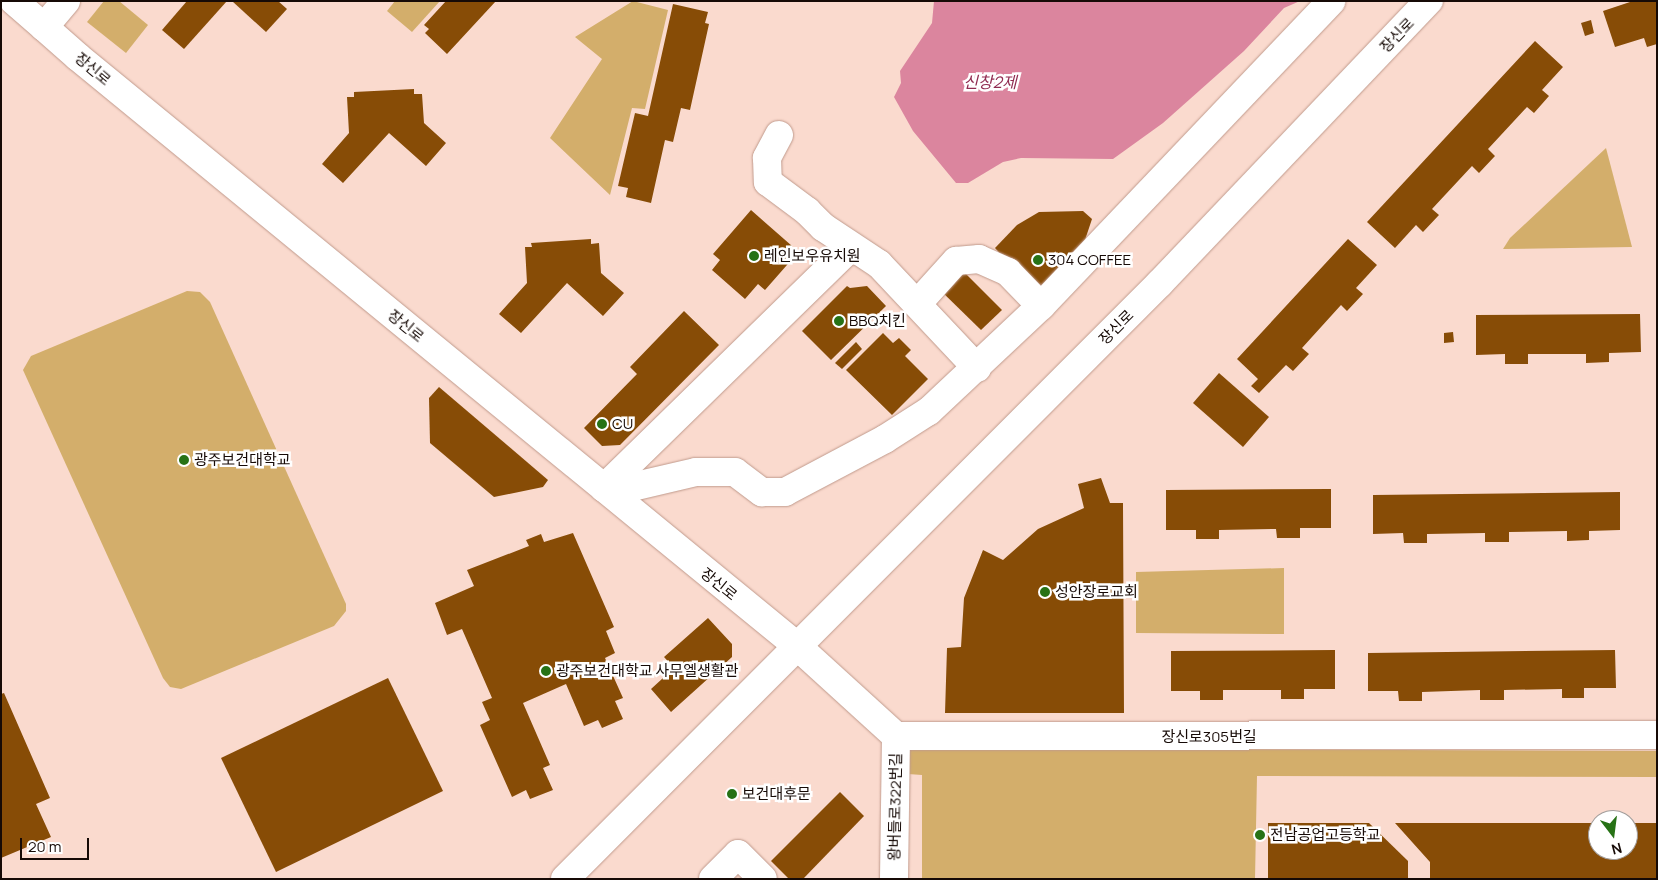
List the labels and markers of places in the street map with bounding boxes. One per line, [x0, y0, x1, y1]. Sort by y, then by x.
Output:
place label: 레인보우유치원 [764, 247, 861, 265]
marker: 레인보우유치원 [748, 250, 760, 262]
place label: 304 COFFEE [1048, 251, 1131, 269]
marker: 304 COFFEE [1032, 254, 1044, 266]
place label: BBQ치킨 [849, 312, 906, 330]
marker: BBQ치킨 [833, 315, 845, 327]
place label: CU [612, 415, 633, 433]
marker: CU [596, 418, 608, 430]
place label: 광주보건대학교 [194, 451, 291, 469]
marker: 광주보건대학교 [178, 454, 190, 466]
place label: 성안장로교회 [1055, 583, 1138, 601]
marker: 성안장로교회 [1039, 586, 1051, 598]
place label: 광주보건대학교 사무엘생활관 [556, 662, 738, 680]
marker: 광주보건대학교 사무엘생활관 [540, 665, 552, 677]
place label: 보건대후문 [742, 785, 811, 803]
marker: 보건대후문 [726, 788, 738, 800]
place label: 전남공업고등학교 [1270, 826, 1380, 844]
marker: 전남공업고등학교 [1254, 829, 1266, 841]

